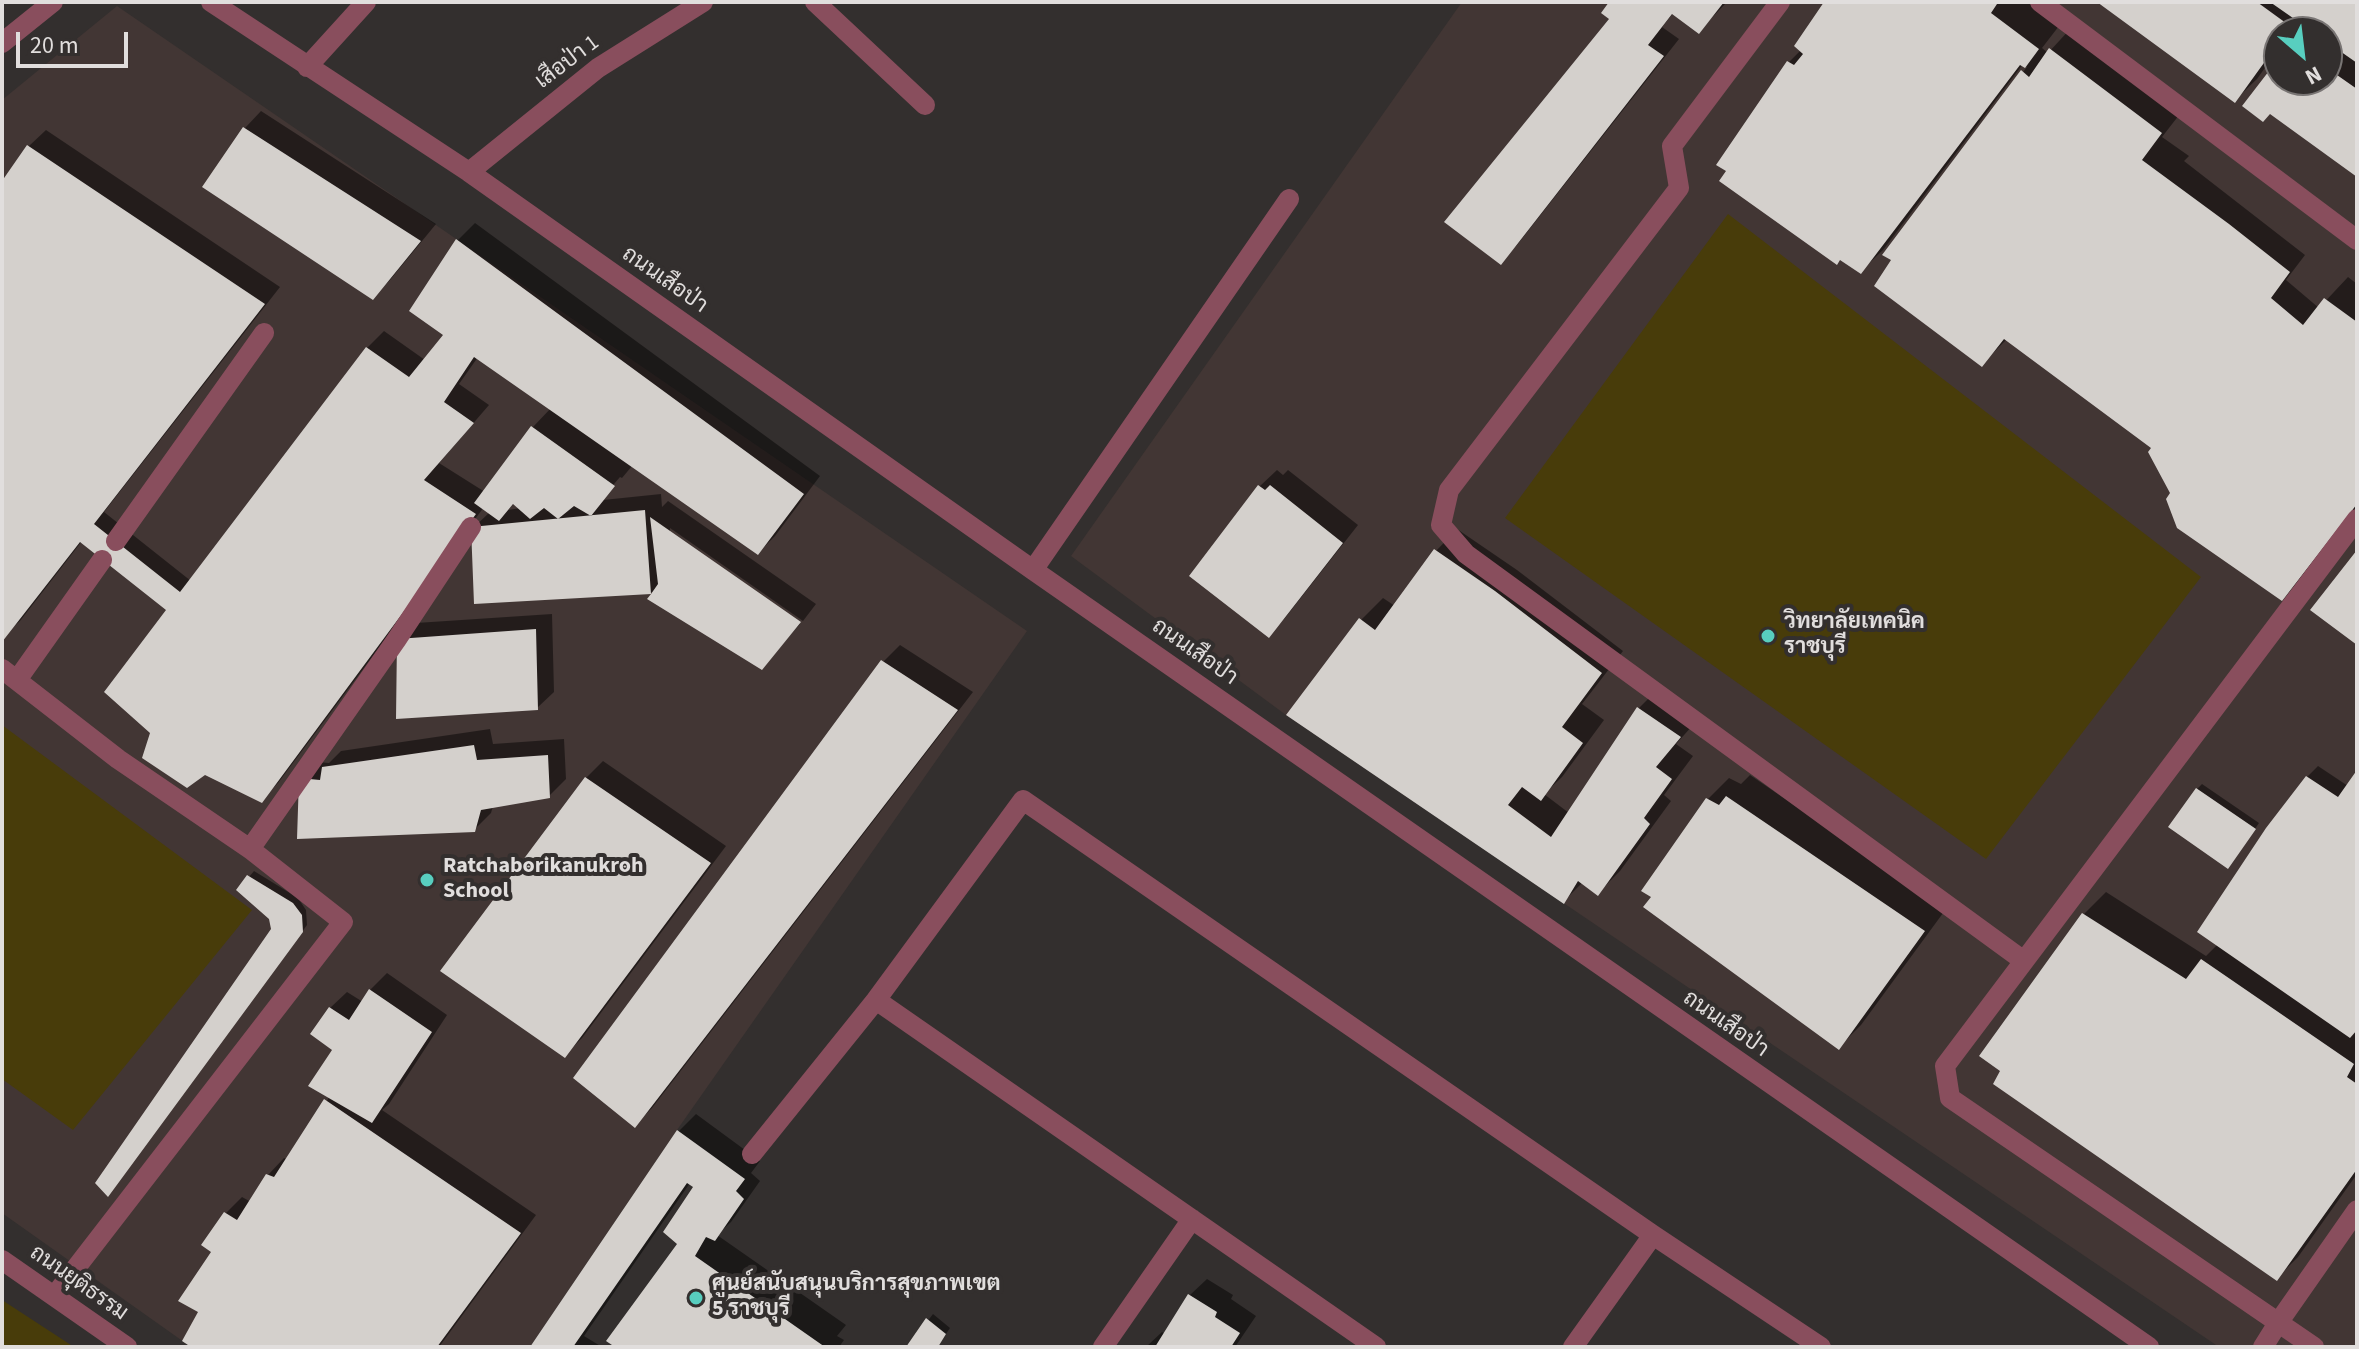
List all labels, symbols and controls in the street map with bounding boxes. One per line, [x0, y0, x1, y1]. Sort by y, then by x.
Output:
scale bar [20, 16, 132, 66]
north arrow [2263, 16, 2343, 96]
text: 20 m [30, 28, 79, 63]
street label: เสือป่า 1 [531, 31, 605, 95]
text: N [2299, 58, 2327, 93]
street label: ถนนเสือป่า [616, 242, 712, 320]
place label: วิทยาลัยเทคนิค ราชบุรี [1784, 610, 1925, 662]
street label: ถนนเสือป่า [1146, 614, 1242, 692]
marker: วิทยาลัยเทคนิค ราชบุรี [1759, 627, 1777, 645]
place label: Ratchaborikanukroh School [443, 854, 643, 906]
marker: Ratchaborikanukroh School [418, 871, 436, 889]
street label: ถนนเสือป่า [1677, 986, 1773, 1064]
street label: ถนนยุติธรรม [24, 1241, 132, 1327]
place label: ศูนย์สนับสนุนบริการสุขภาพเขต 5 ราชบุรี [712, 1272, 1000, 1324]
marker: ศูนย์สนับสนุนบริการสุขภาพเขต 5 ราชบุรี [687, 1289, 705, 1307]

